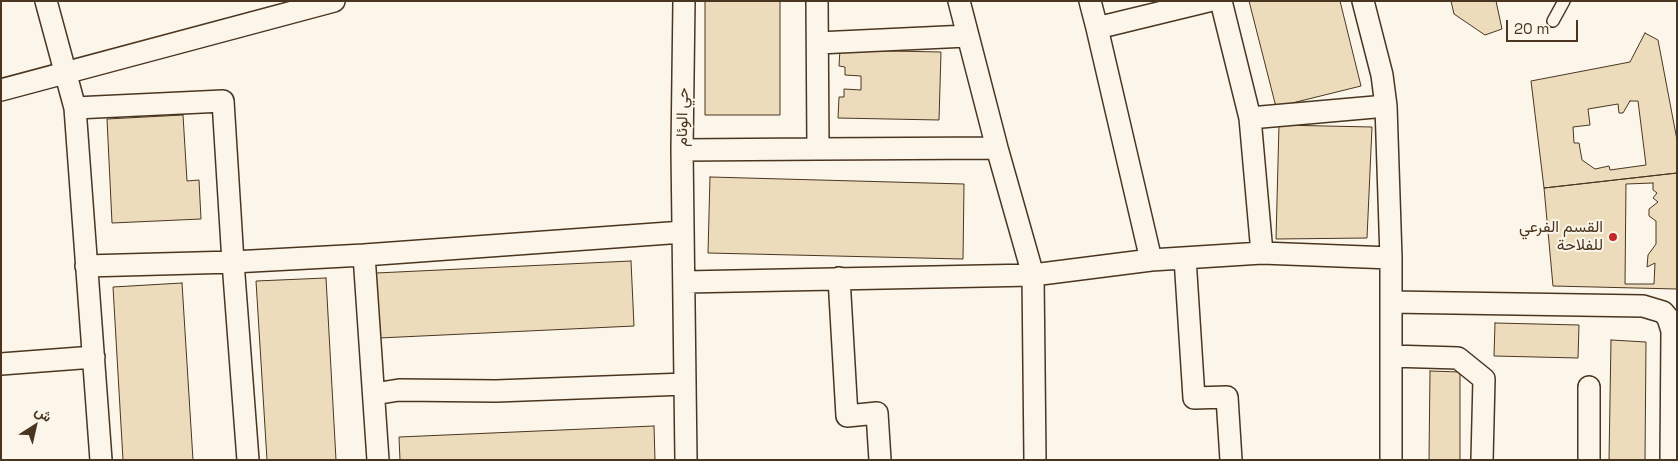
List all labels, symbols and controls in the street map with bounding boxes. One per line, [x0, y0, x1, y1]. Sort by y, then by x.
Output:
scale bar [1508, 10, 1580, 42]
text: 20 m [1514, 19, 1549, 38]
street label: حي الوئام [673, 87, 693, 147]
place label: القسم الفرعي للفلاحة [1519, 218, 1603, 256]
marker: القسم الفرعي للفلاحة [1607, 231, 1619, 243]
north arrow [10, 401, 60, 451]
text: ش [32, 402, 56, 426]

